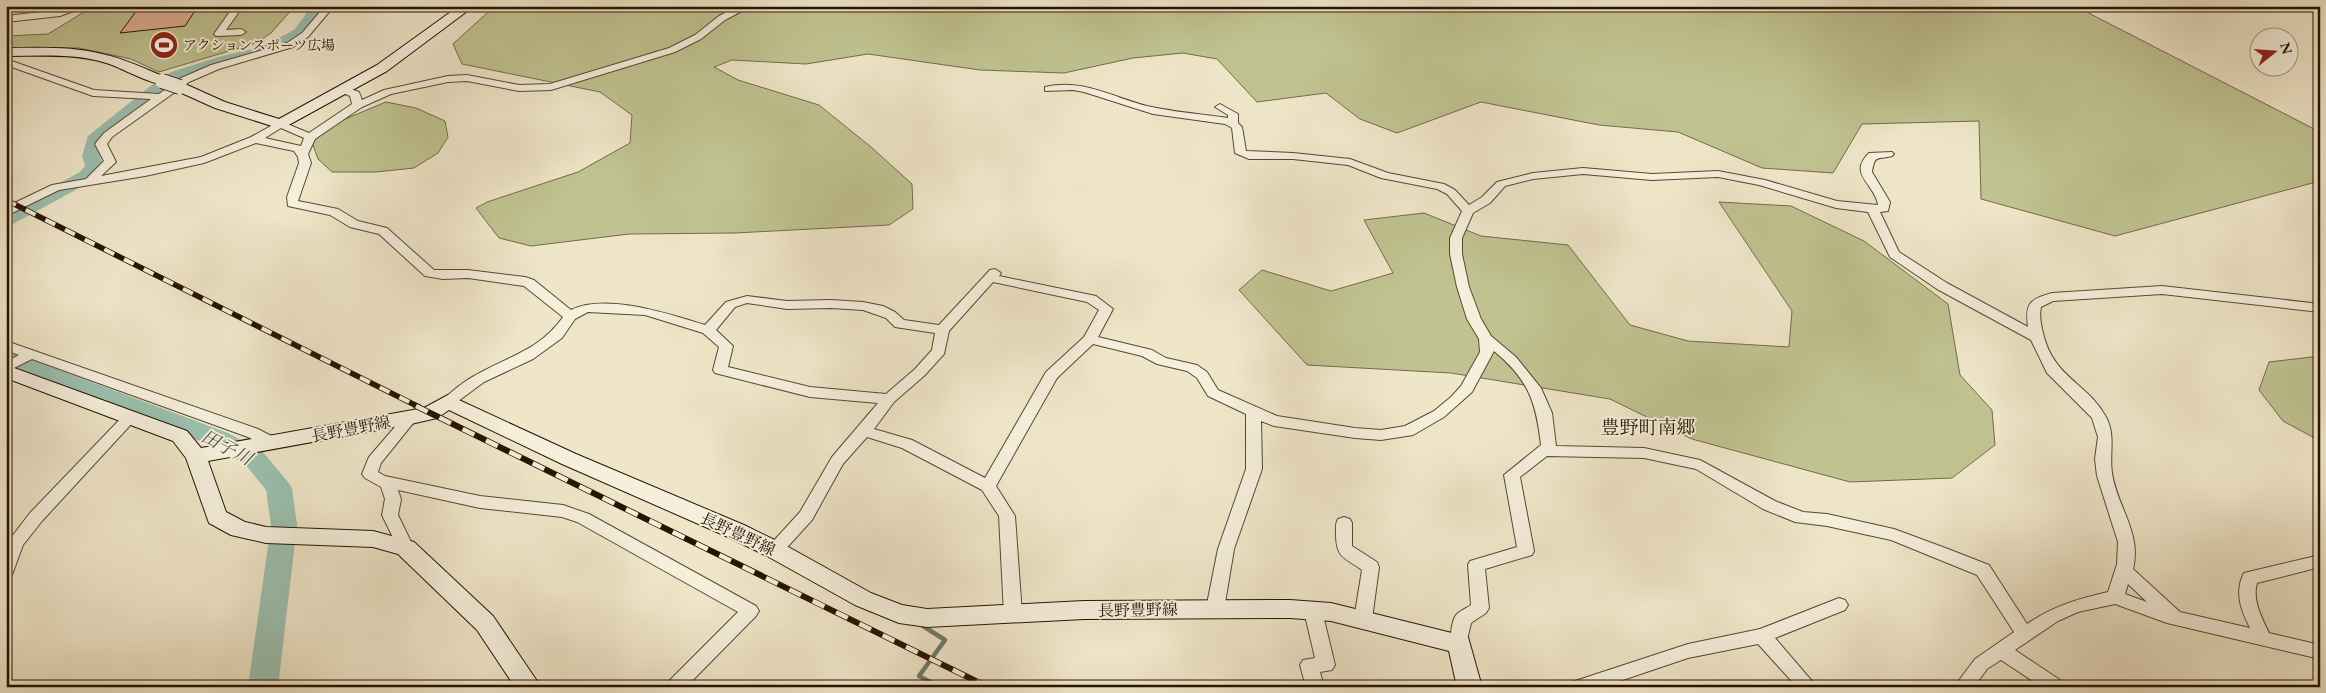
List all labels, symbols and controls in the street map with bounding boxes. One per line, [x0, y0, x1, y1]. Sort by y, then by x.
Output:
north arrow [2248, 28, 2298, 78]
sports icon: アクションスポーツ広場 [149, 30, 179, 60]
place label: アクションスポーツ広場 [183, 36, 335, 54]
text: N [2276, 40, 2297, 57]
street label: 長野豊野線 [310, 411, 392, 447]
district label: 豊野町南郷 [1600, 415, 1696, 440]
water label: 田子川 [198, 424, 258, 471]
street label: 長野豊野線 [697, 508, 779, 560]
street label: 長野豊野線 [1098, 599, 1178, 621]

